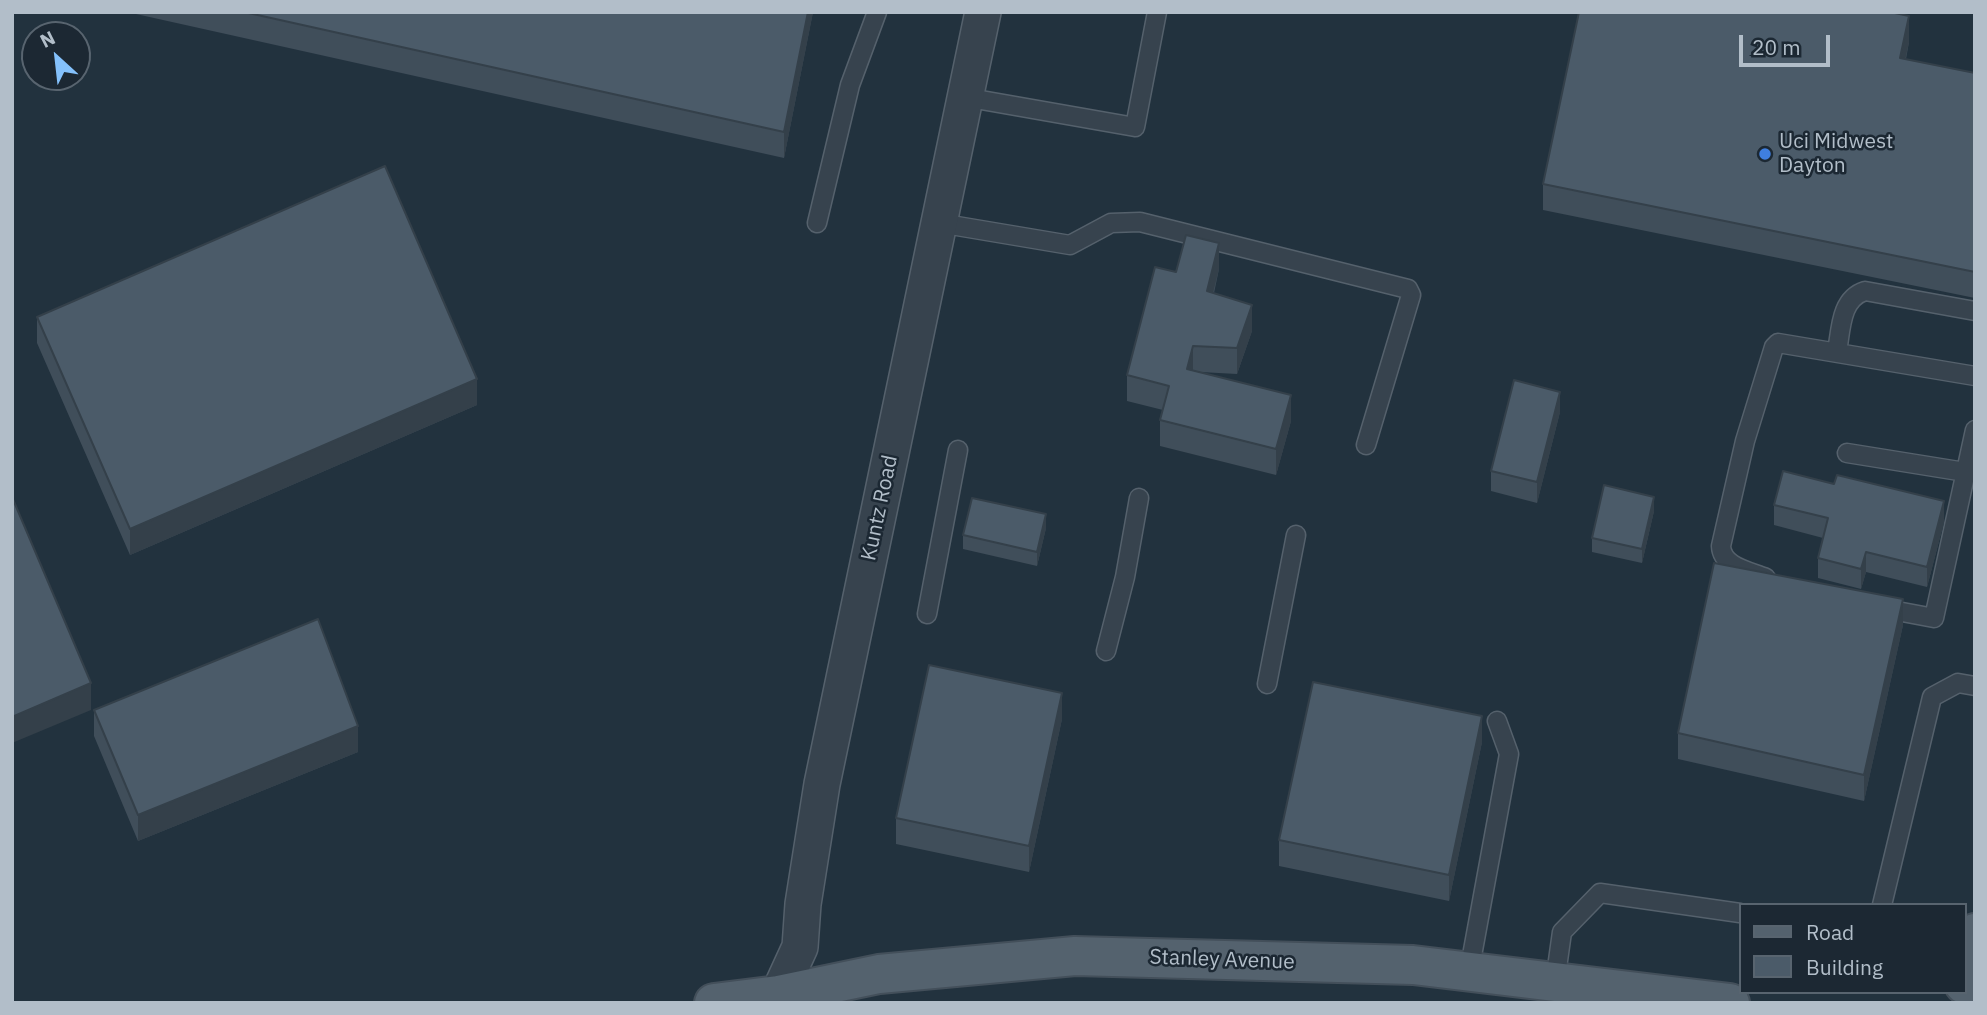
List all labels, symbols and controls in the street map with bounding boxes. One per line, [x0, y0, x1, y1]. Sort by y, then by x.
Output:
north arrow [21, 21, 91, 91]
scale bar [1742, 21, 1833, 65]
text: N [36, 25, 59, 53]
text: 20 m [1752, 33, 1801, 61]
place label: Uci Midwest Dayton [1779, 129, 1893, 179]
marker: Uci Midwest Dayton [1757, 146, 1773, 162]
street label: Kuntz Road [857, 453, 903, 563]
legend [1738, 903, 1966, 994]
text: Road [1806, 918, 1854, 946]
street label: Stanley Avenue [1149, 945, 1295, 975]
text: Building [1806, 953, 1883, 981]

